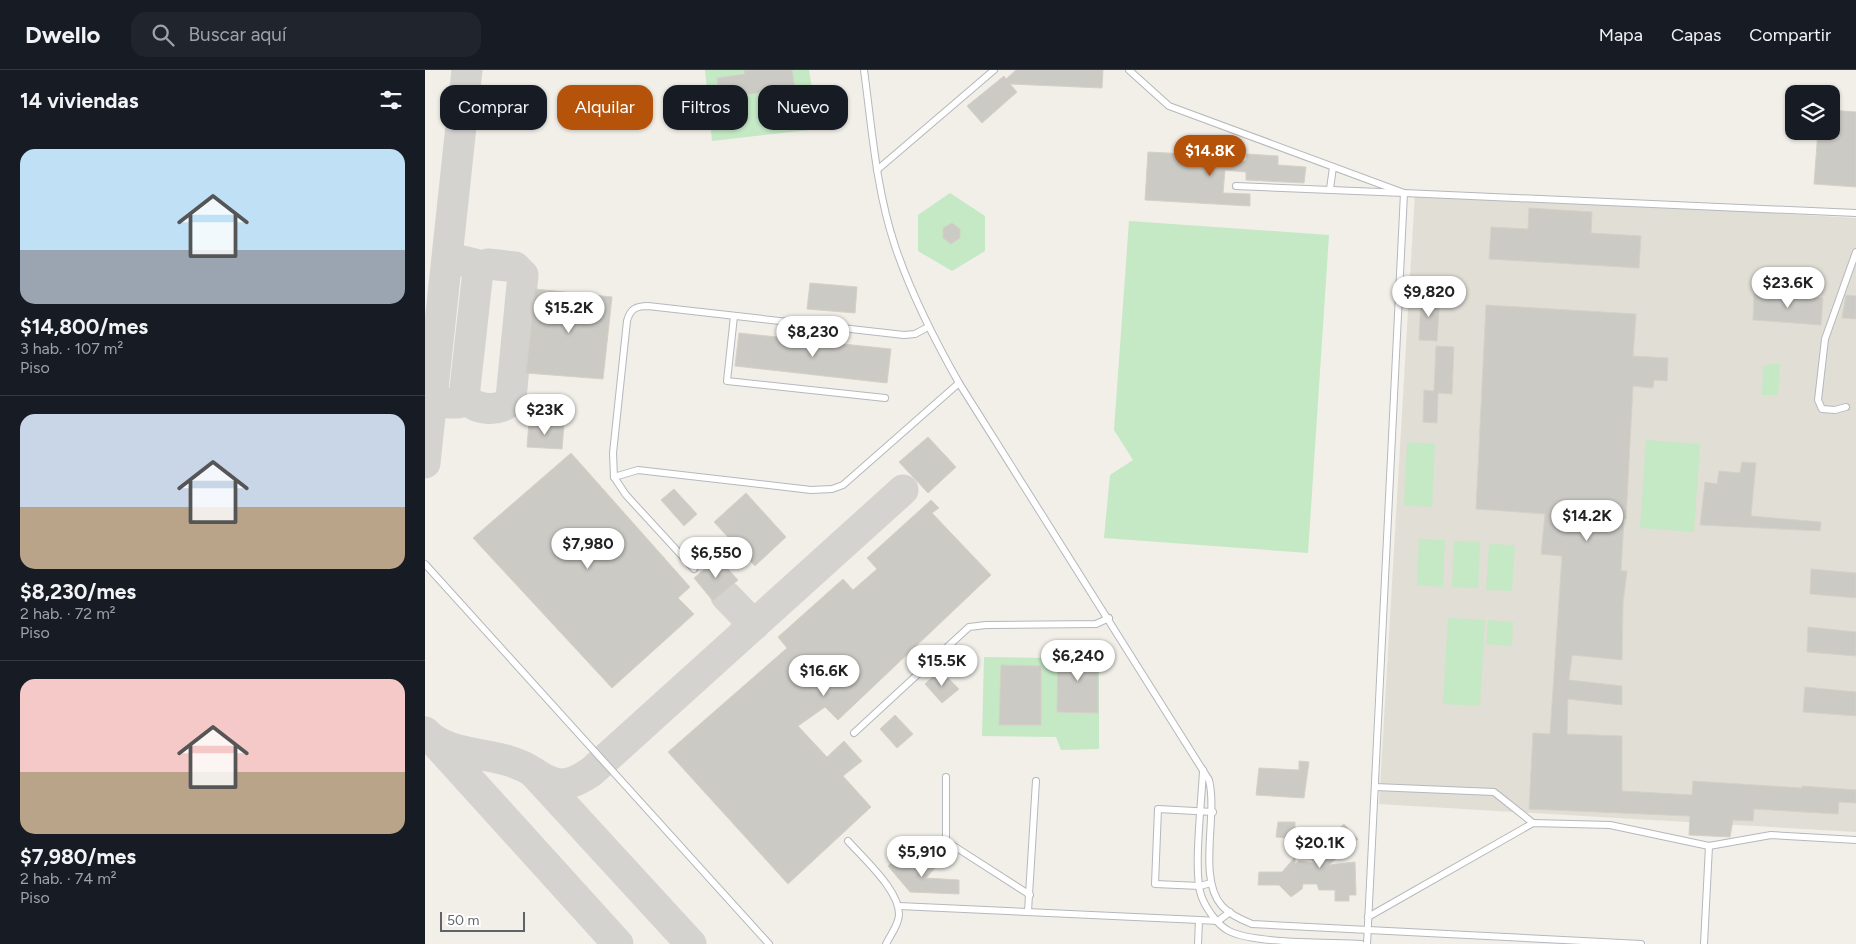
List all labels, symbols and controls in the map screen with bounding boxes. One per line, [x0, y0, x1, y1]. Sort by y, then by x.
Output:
search box [131, 12, 481, 57]
text: Dwello [25, 20, 101, 49]
icon: search [149, 21, 177, 49]
text: Buscar aquí [189, 23, 286, 46]
text: Mapa [1599, 24, 1643, 46]
text: Capas [1671, 24, 1721, 46]
text: Compartir [1749, 24, 1831, 46]
chip: Comprar [440, 85, 547, 130]
chip: Alquilar [557, 85, 653, 130]
chip: Filtros [663, 85, 748, 130]
chip: Nuevo [758, 85, 848, 130]
map controls [1785, 85, 1840, 140]
button: layers [1785, 85, 1840, 140]
icon: filters [377, 86, 405, 114]
text: 14 viviendas [20, 88, 139, 113]
pin: $14.8K [1169, 134, 1251, 177]
text: $14.8K [1185, 141, 1235, 160]
icon: home [168, 181, 258, 271]
pin: $23.6K [1747, 266, 1829, 309]
text: $23.6K [1763, 273, 1813, 292]
pin: $9,820 [1388, 276, 1470, 318]
text: $9,820 [1403, 282, 1455, 301]
pin: $15.2K [528, 292, 610, 334]
text: $15.2K [545, 298, 593, 317]
text: $14,800/mes [20, 314, 148, 339]
pin: $8,230 [772, 316, 854, 358]
text: $8,230 [787, 322, 839, 341]
text: 3 hab. · 107 m² [20, 339, 123, 358]
text: Piso [20, 358, 50, 377]
pin: $23K [515, 394, 575, 436]
text: $23K [526, 400, 564, 419]
icon: home [168, 447, 258, 537]
pin: $14.2K [1546, 500, 1628, 542]
text: $14.2K [1562, 506, 1612, 525]
pin: $7,980 [547, 528, 629, 570]
text: $7,980 [562, 534, 614, 553]
pin: $6,550 [675, 536, 757, 579]
text: $6,550 [690, 543, 742, 562]
text: $8,230/mes [20, 579, 136, 604]
text: 2 hab. · 72 m² [20, 604, 116, 623]
text: Piso [20, 623, 50, 642]
pin: $6,240 [1037, 640, 1119, 682]
pin: $15.5K [901, 644, 983, 687]
text: $6,240 [1052, 646, 1104, 665]
text: $15.5K [918, 651, 966, 670]
pin: $16.6K [783, 654, 865, 697]
text: $16.6K [800, 661, 848, 680]
icon: home [168, 712, 258, 802]
pin: $20.1K [1279, 826, 1361, 869]
text: $20.1K [1295, 833, 1345, 852]
pin: $5,910 [881, 836, 963, 878]
text: $5,910 [898, 842, 946, 861]
text: $7,980/mes [20, 844, 136, 869]
text: 2 hab. · 74 m² [20, 869, 117, 888]
text: Piso [20, 888, 50, 907]
scale bar [440, 909, 525, 932]
text: 50 m [447, 912, 479, 929]

